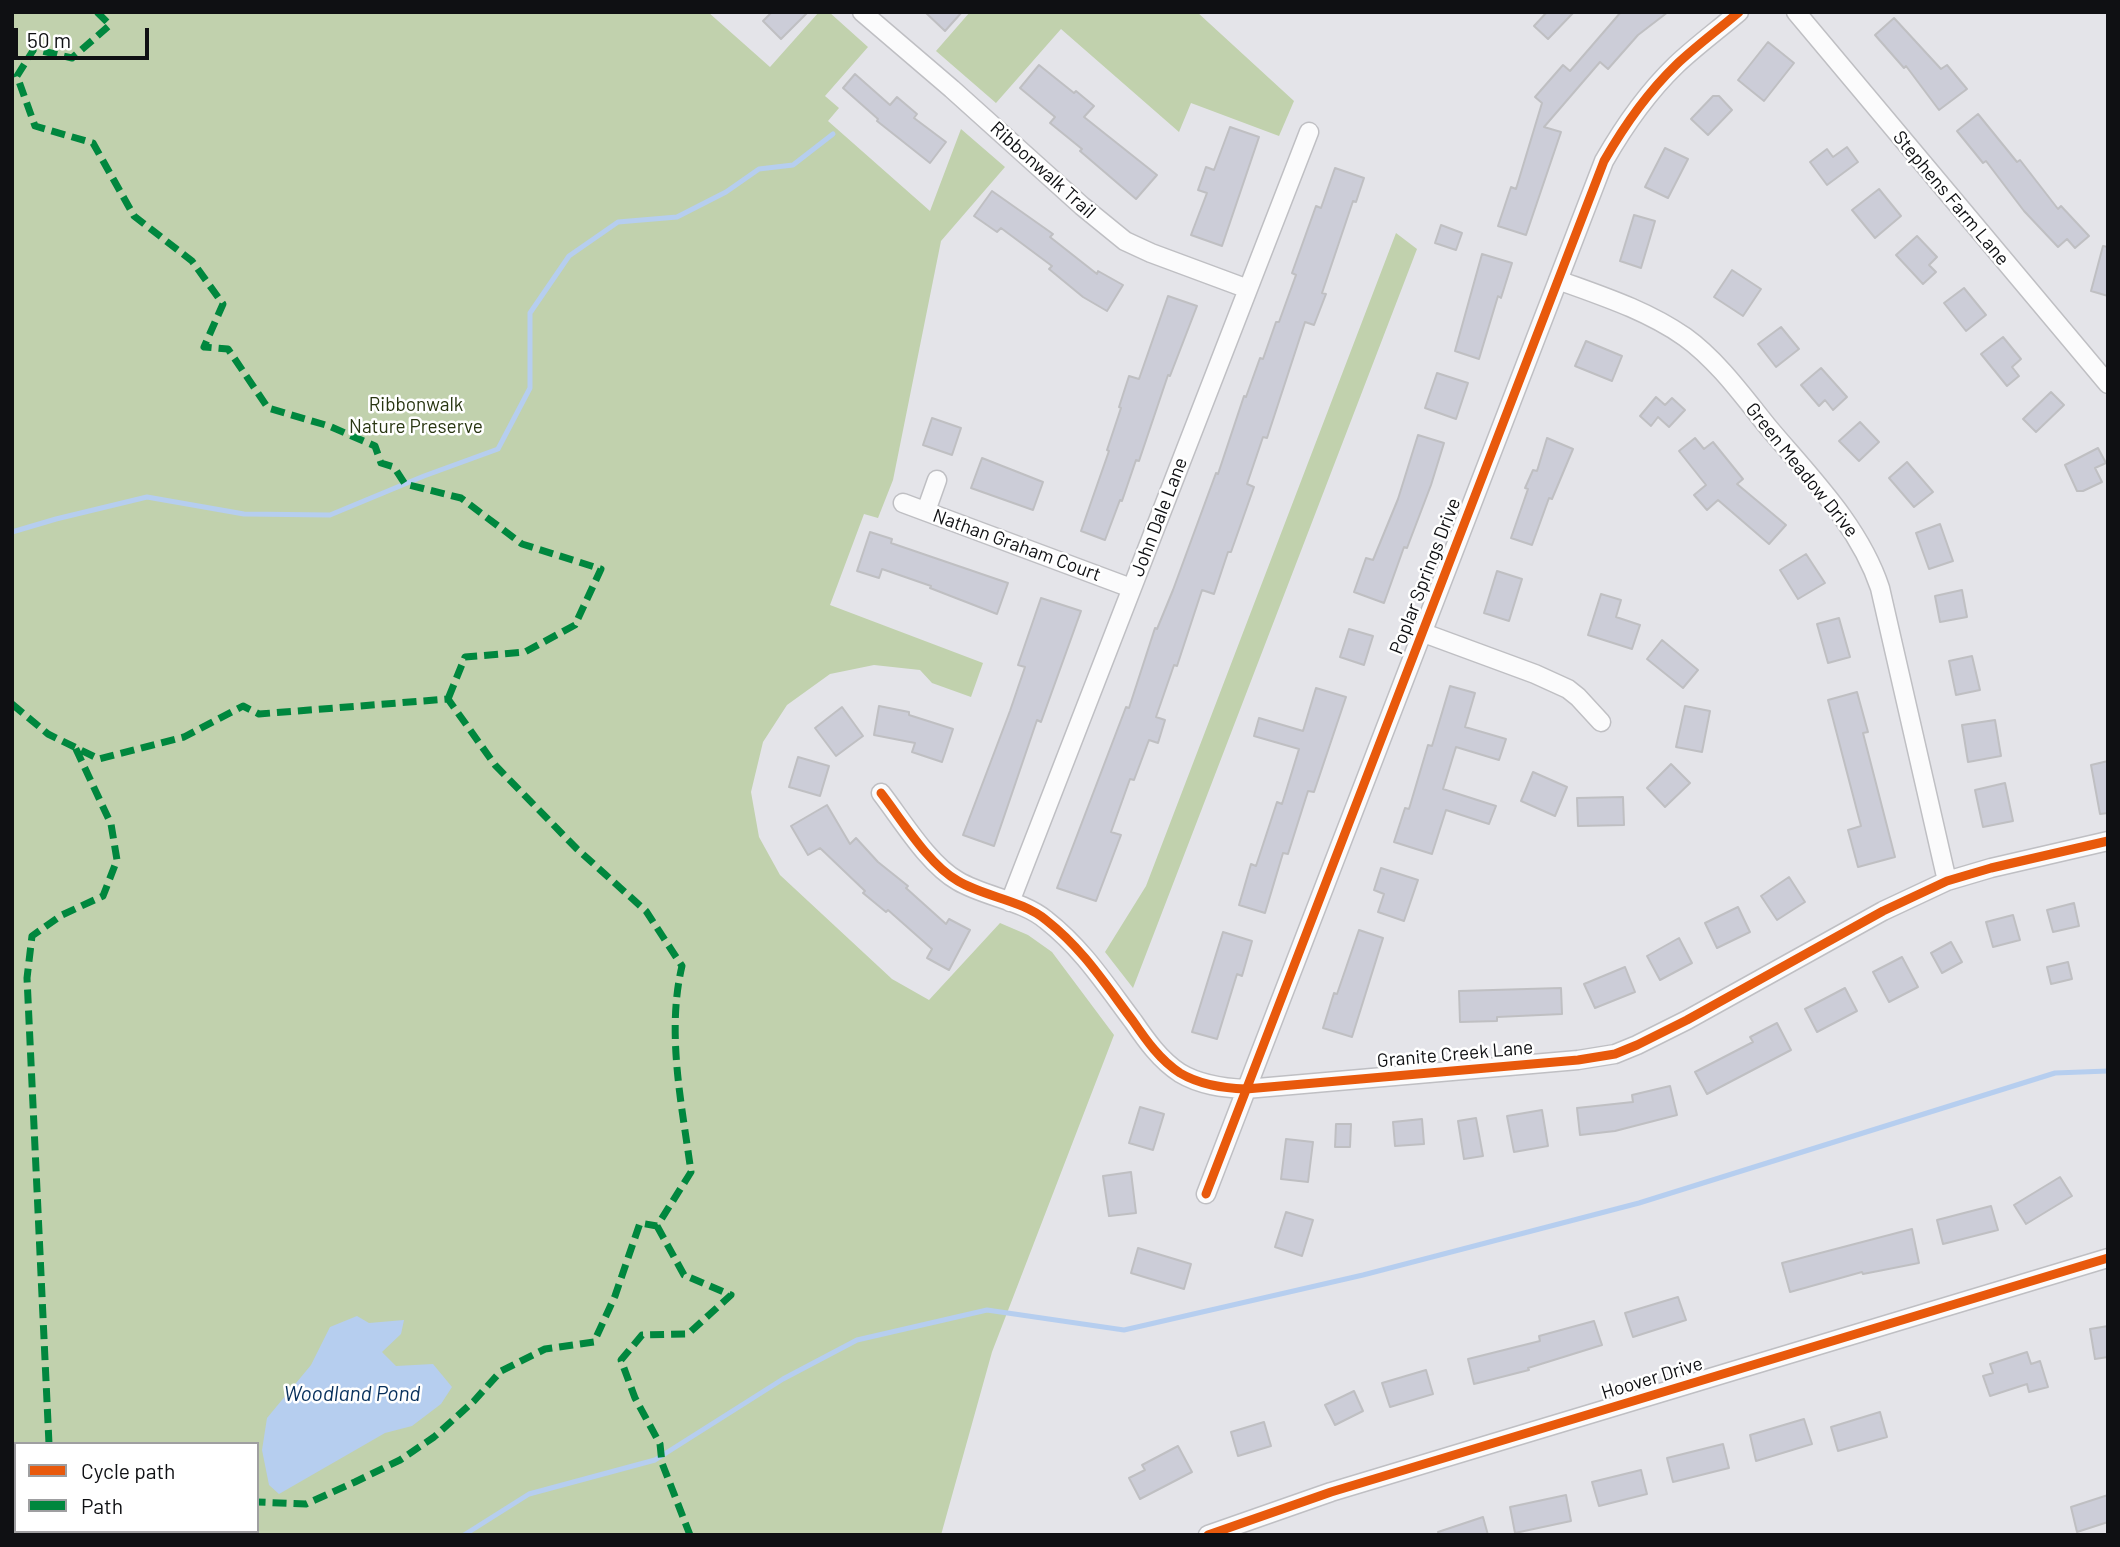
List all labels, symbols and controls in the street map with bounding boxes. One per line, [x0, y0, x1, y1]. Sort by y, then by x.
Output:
scale bar [18, 14, 152, 58]
text: 50 m [27, 27, 71, 52]
street label: Ribbonwalk Trail [986, 117, 1100, 223]
street label: Stephens Farm Lane [1888, 126, 2014, 270]
park label: Ribbonwalk Nature Preserve [349, 394, 483, 438]
street label: Green Meadow Drive [1741, 398, 1863, 542]
street label: John Dale Lane [1126, 454, 1192, 580]
street label: Poplar Springs Drive [1385, 495, 1465, 657]
street label: Nathan Graham Court [930, 504, 1104, 586]
street label: Granite Creek Lane [1376, 1036, 1534, 1072]
street label: Hoover Drive [1599, 1352, 1705, 1404]
water label: Woodland Pond [284, 1381, 420, 1407]
legend [14, 1442, 259, 1533]
text: Cycle path [81, 1458, 175, 1483]
text: Path [81, 1493, 123, 1518]

